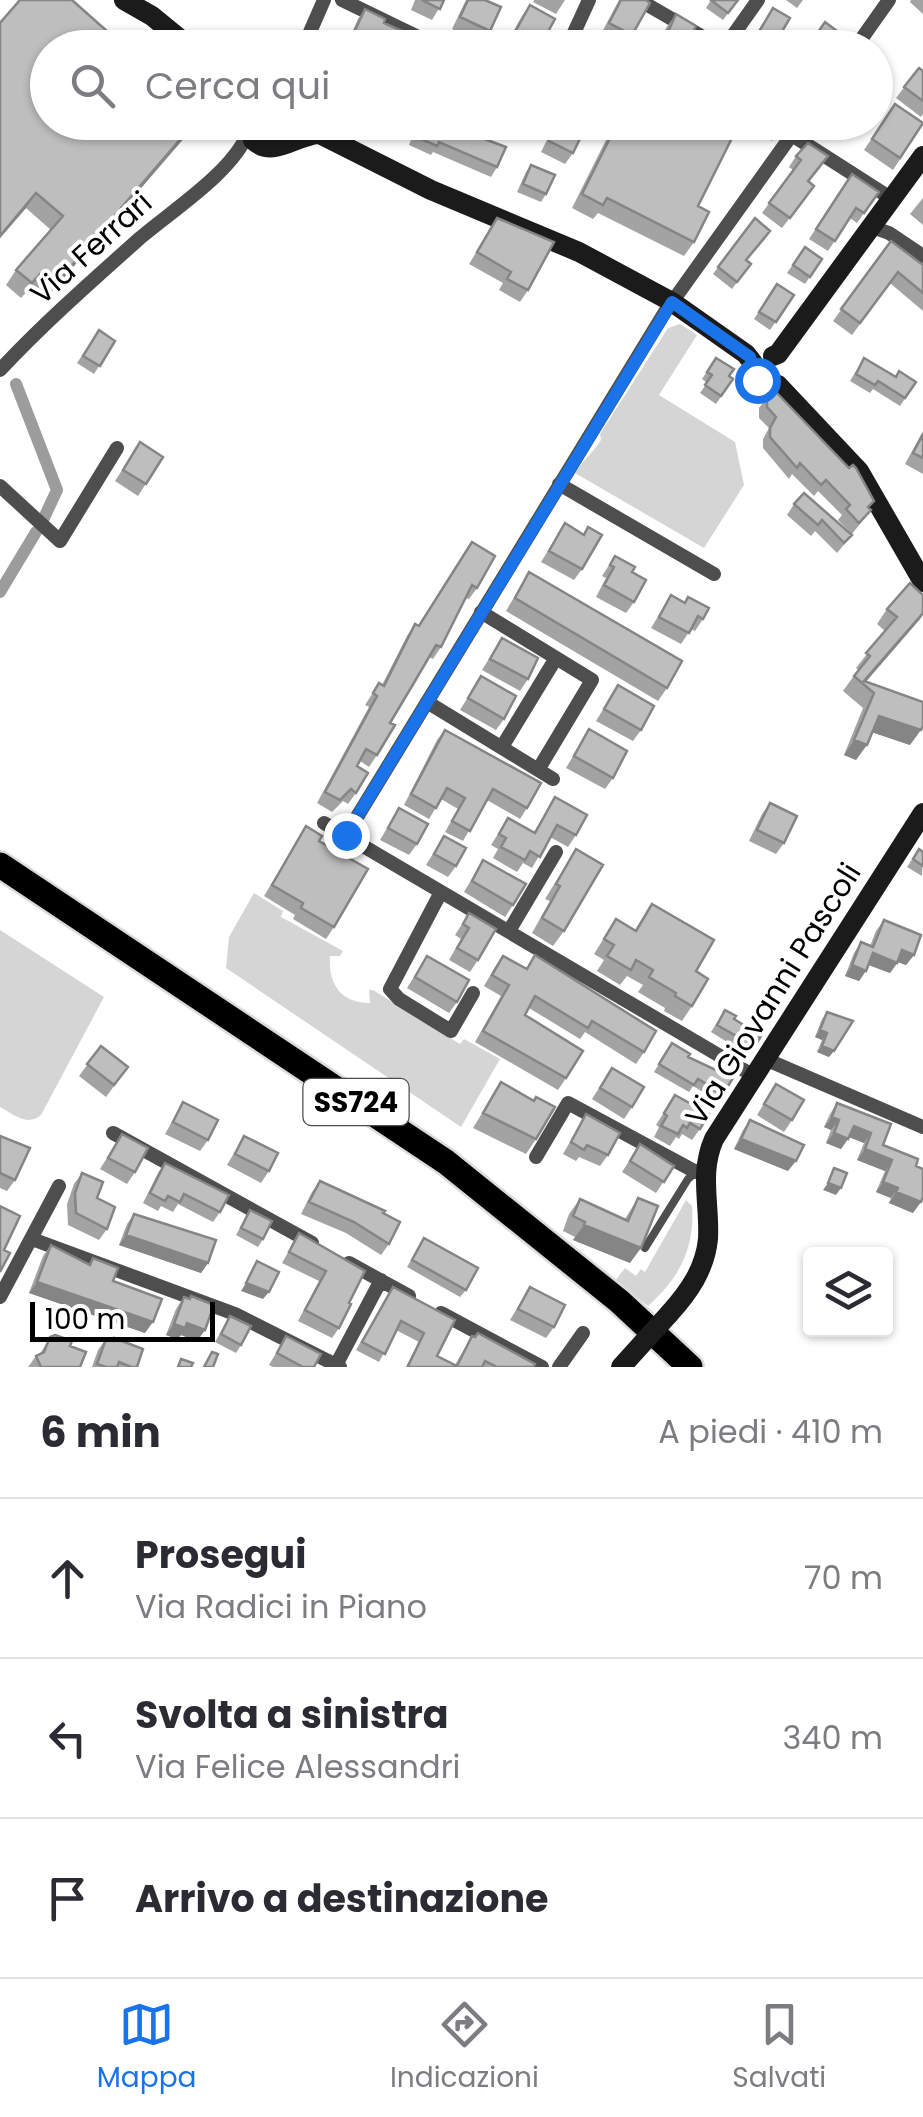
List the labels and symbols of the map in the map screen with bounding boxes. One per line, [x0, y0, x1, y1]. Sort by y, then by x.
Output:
street label: Via Ferrari [21, 182, 161, 314]
route start [735, 358, 781, 404]
route end [324, 813, 370, 859]
street label: Via Giovanni Pascoli [675, 854, 871, 1134]
road number: SS724 [304, 1079, 408, 1125]
scale bar [30, 1297, 215, 1342]

